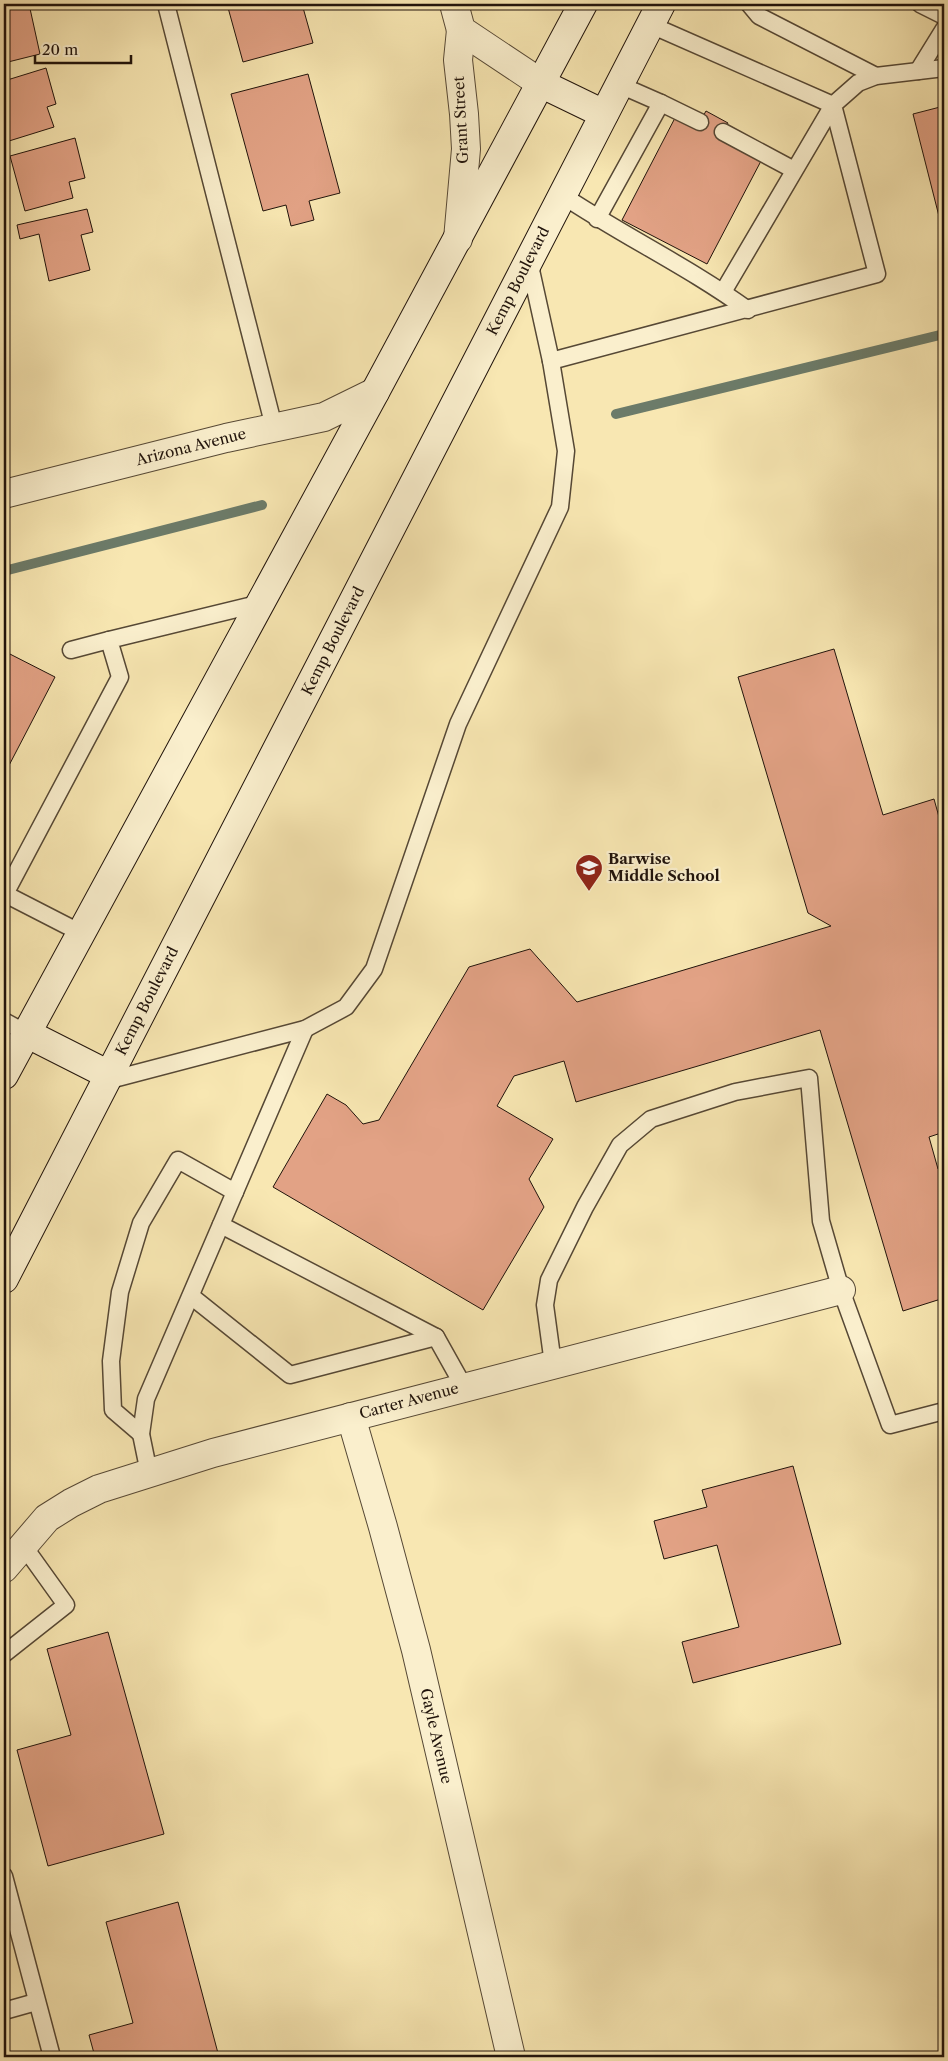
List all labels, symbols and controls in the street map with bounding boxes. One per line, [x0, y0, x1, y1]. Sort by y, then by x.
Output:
scale bar [35, 32, 131, 64]
text: 20 m [42, 40, 78, 59]
street label: Grant Street [449, 75, 472, 164]
street label: Kemp Boulevard [482, 223, 553, 338]
street label: Arizona Avenue [133, 424, 248, 470]
street label: Kemp Boulevard [297, 583, 368, 698]
place label: Barwise Middle School [608, 849, 720, 885]
school or university icon: Barwise Middle School [574, 853, 604, 892]
street label: Kemp Boulevard [111, 943, 182, 1058]
street label: Carter Avenue [357, 1378, 461, 1423]
street label: Gayle Avenue [416, 1686, 457, 1786]

